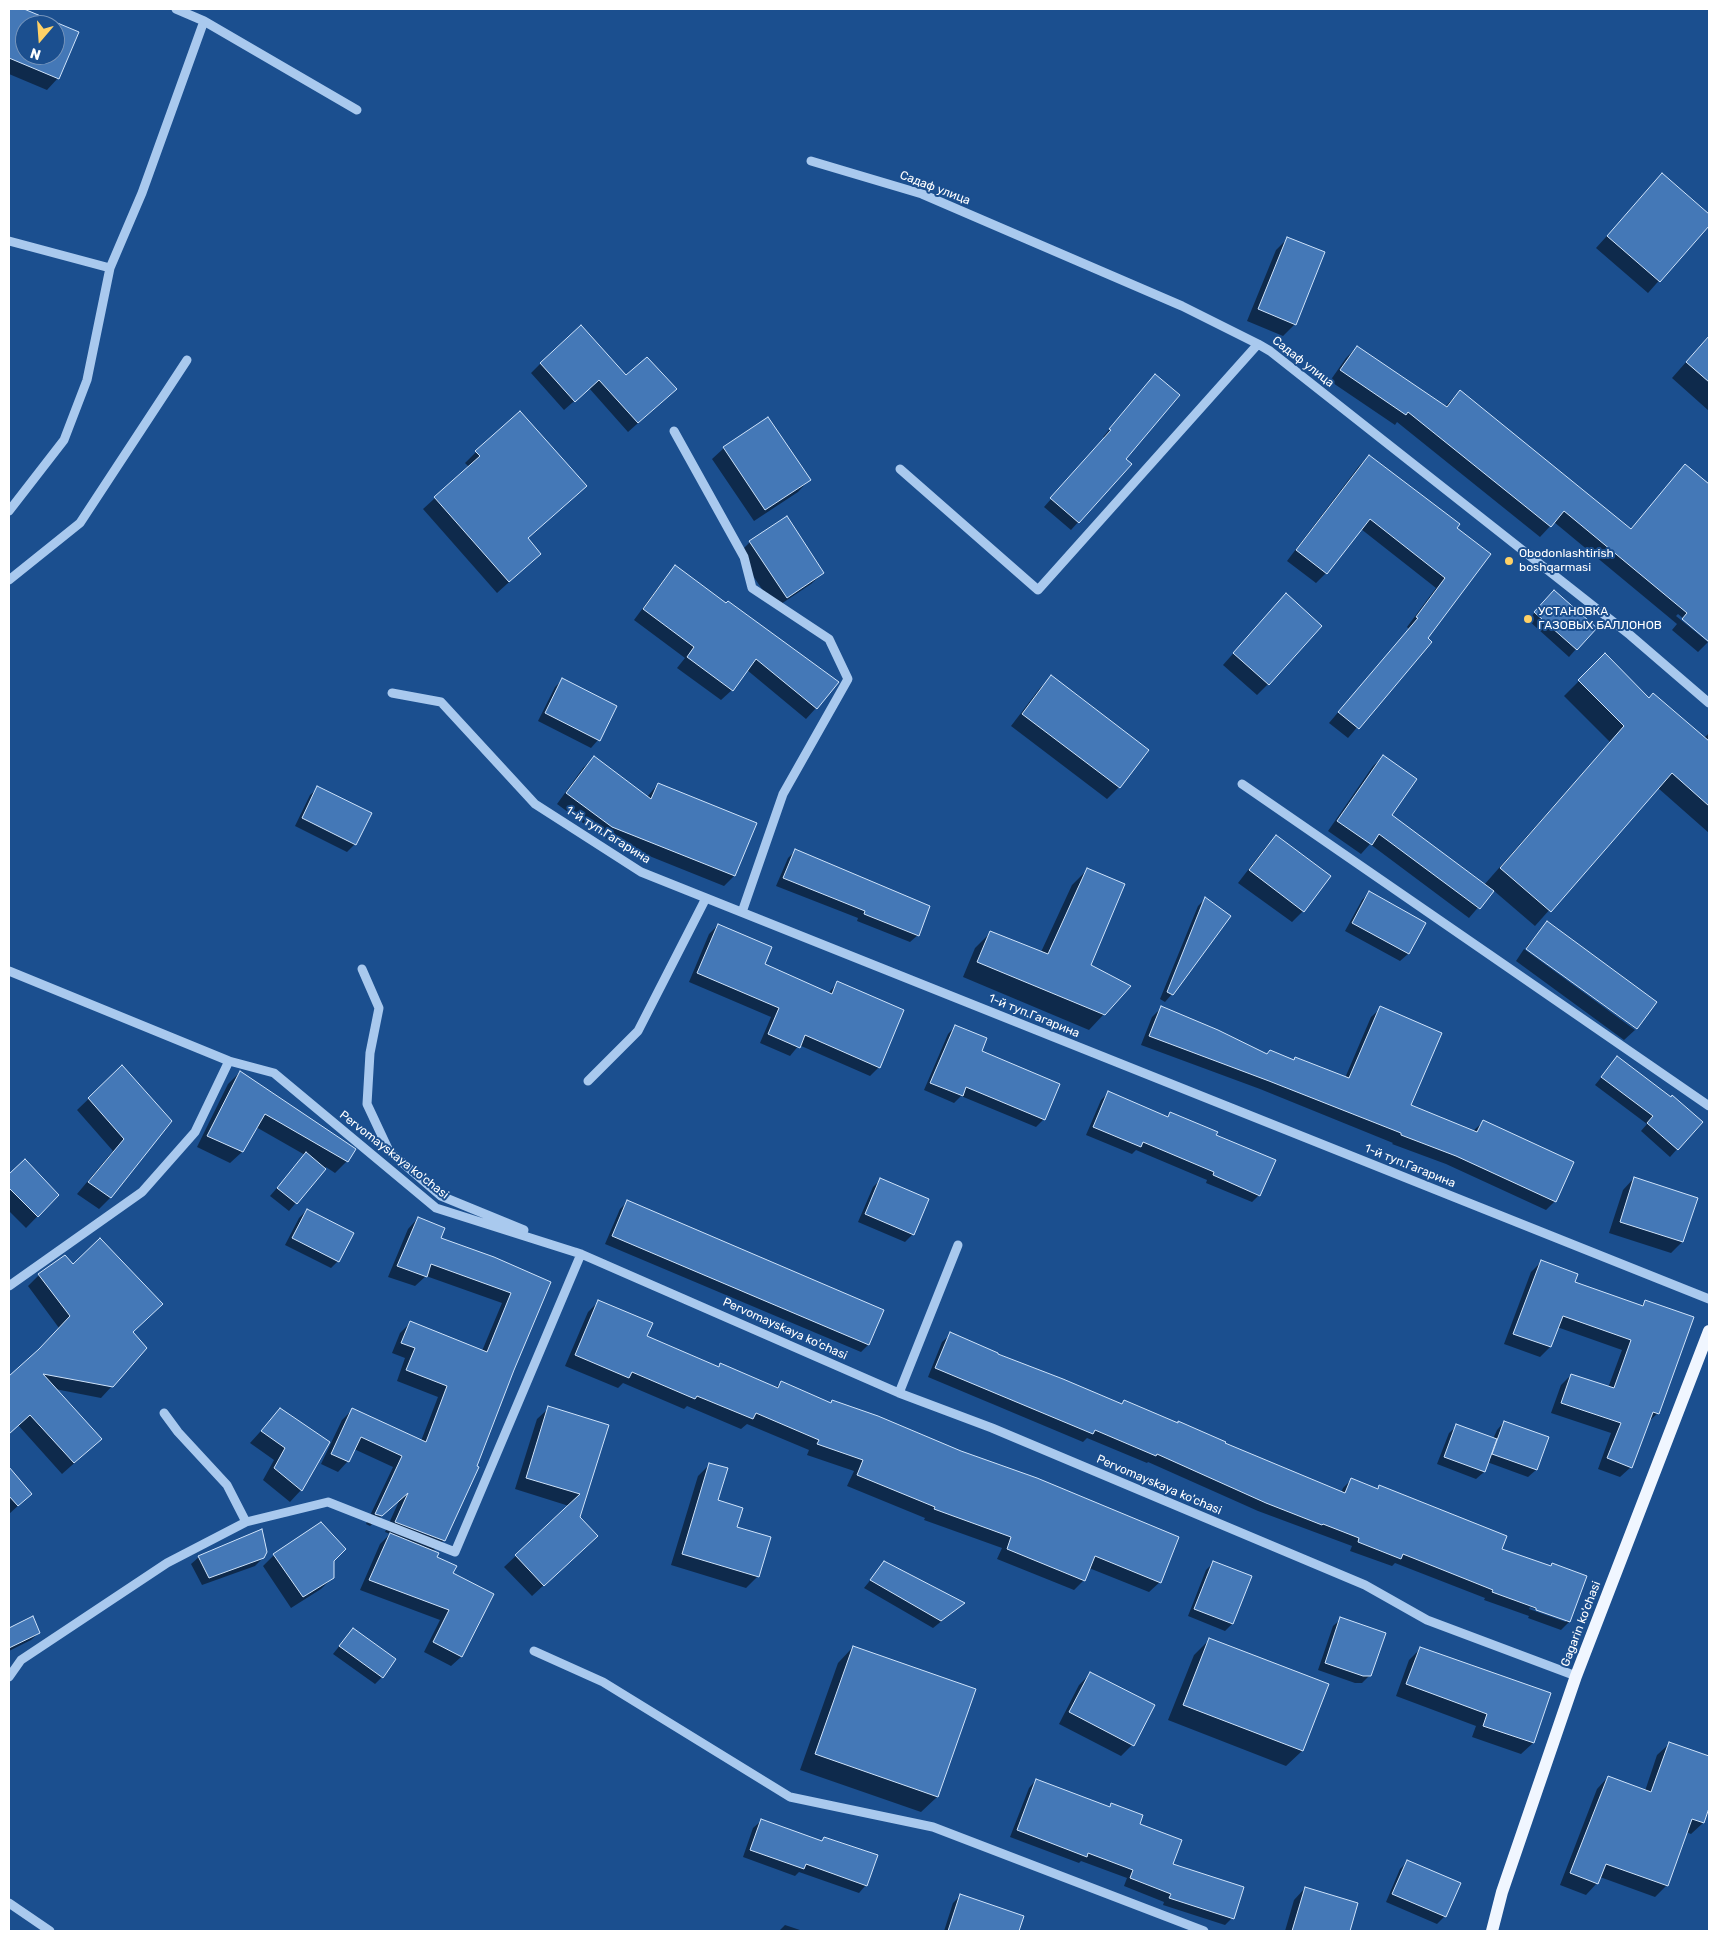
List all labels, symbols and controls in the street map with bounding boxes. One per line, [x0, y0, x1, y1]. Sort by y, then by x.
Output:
north arrow [15, 15, 65, 65]
text: N [28, 44, 43, 63]
street label: Садаф улица [898, 168, 972, 208]
street label: Садаф улица [1269, 333, 1337, 391]
place label: Obodonlashtirish boshqarmasi [1519, 547, 1614, 575]
marker: Obodonlashtirish boshqarmasi [1503, 555, 1515, 567]
place label: УСТАНОВКА ГАЗОВЫХ БАЛЛОНОВ [1538, 605, 1662, 633]
marker: УСТАНОВКА ГАЗОВЫХ БАЛЛОНОВ [1522, 613, 1534, 625]
street label: 1-й туп.Гагарина [563, 803, 653, 867]
street label: 1-й туп.Гагарина [986, 991, 1082, 1041]
street label: Pervomayskaya ko'chasi [336, 1108, 452, 1202]
street label: 1-й туп.Гагарина [1362, 1141, 1458, 1191]
street label: Pervomayskaya ko'chasi [721, 1295, 849, 1363]
street label: Pervomayskaya ko'chasi [1094, 1452, 1224, 1518]
street label: Gagarin ko'chasi [1558, 1579, 1604, 1669]

